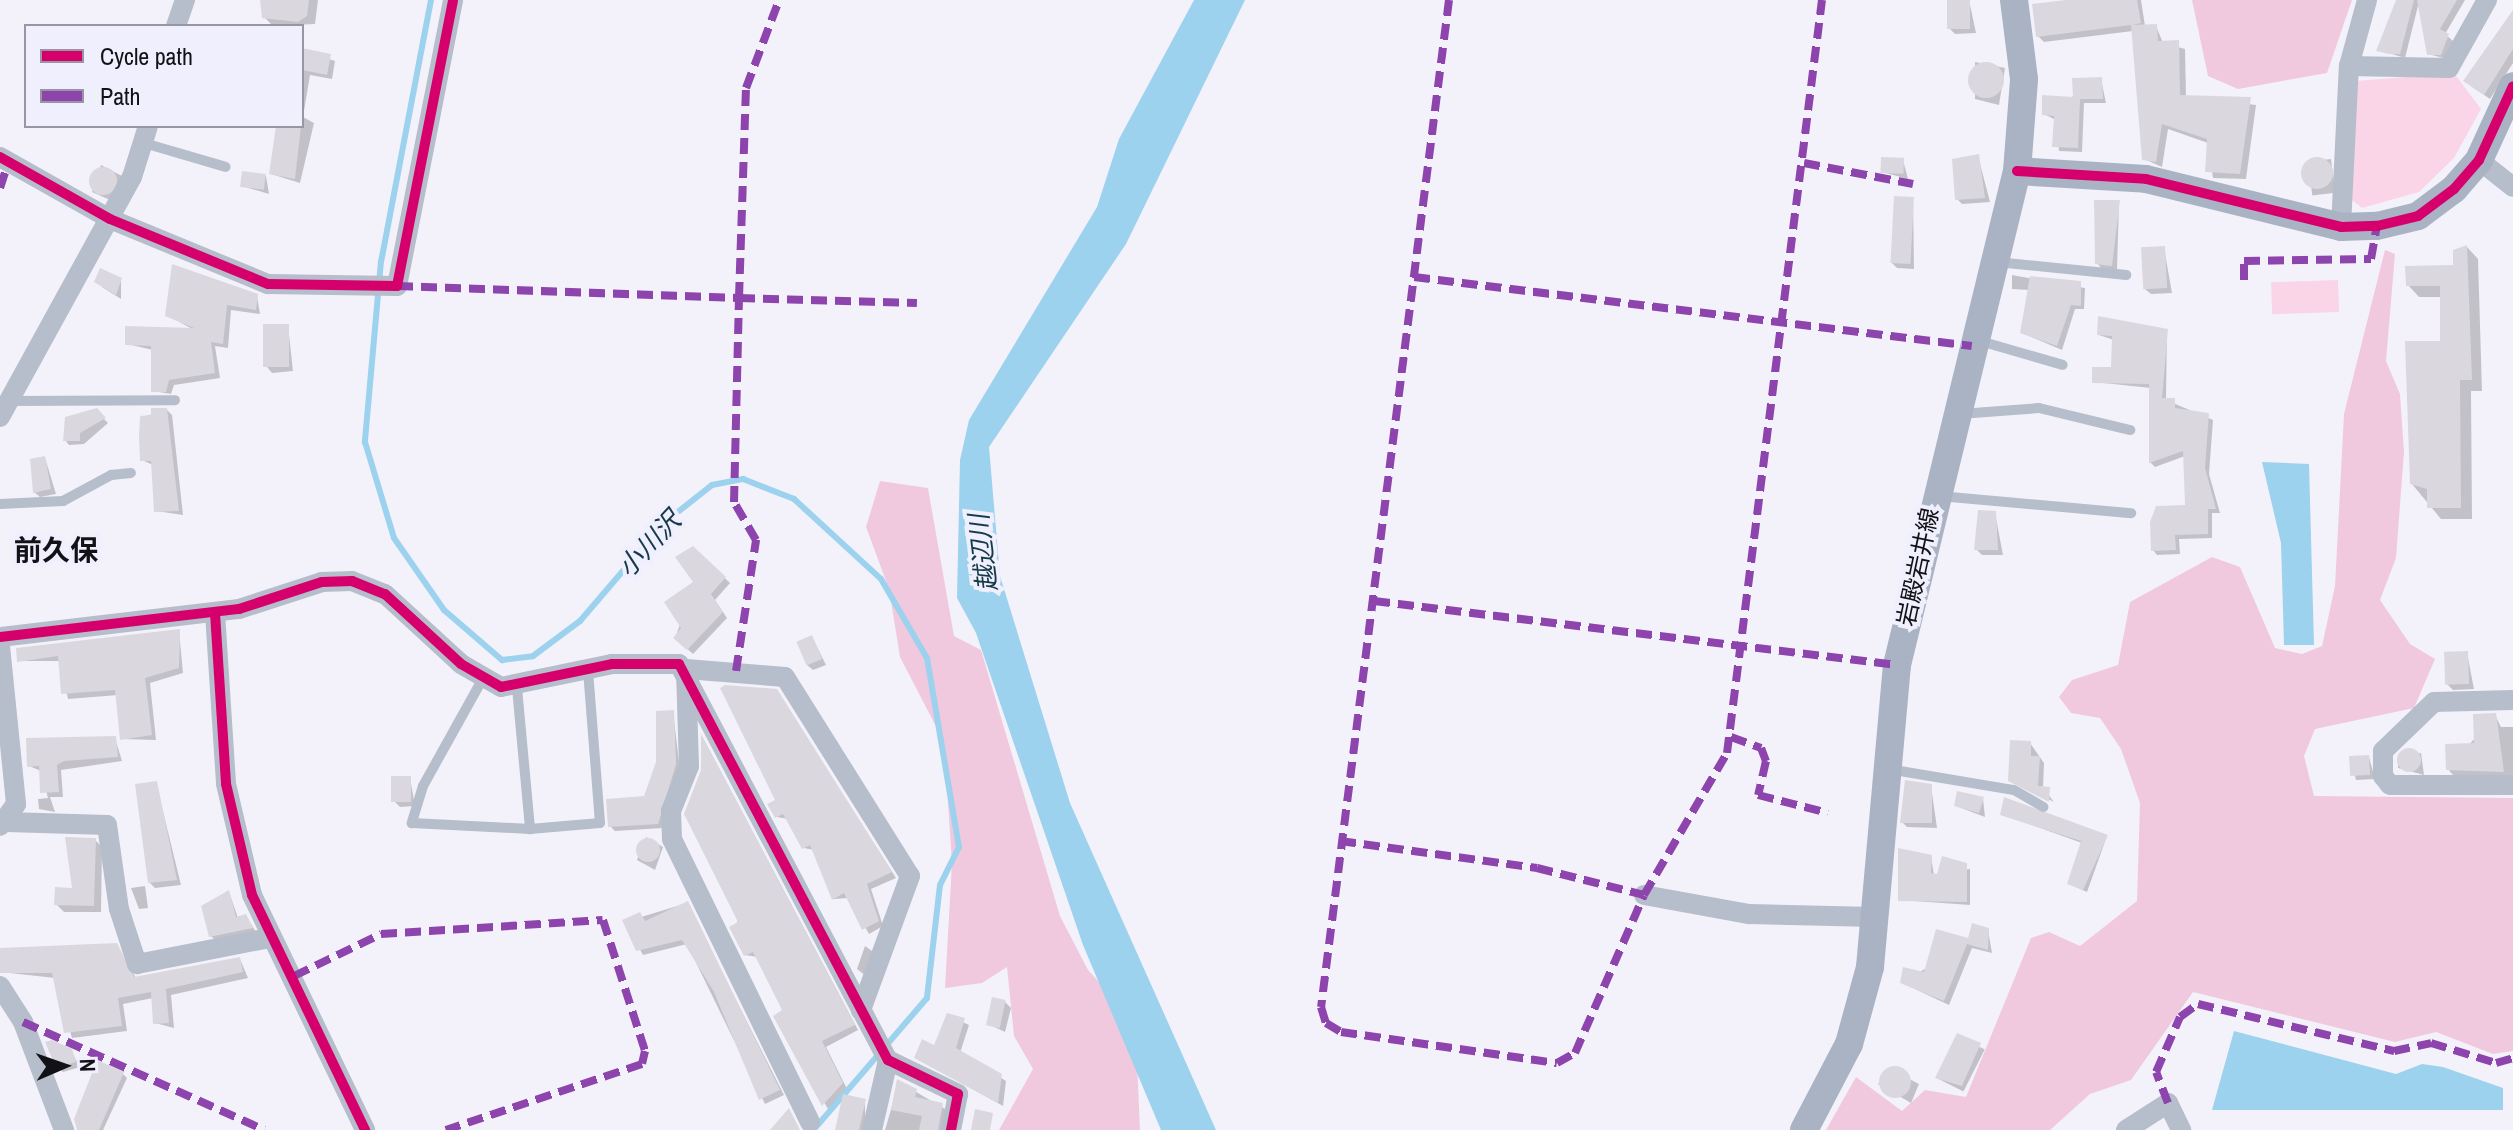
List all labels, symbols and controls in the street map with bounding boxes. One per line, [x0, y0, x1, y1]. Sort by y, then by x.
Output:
legend [24, 24, 304, 128]
text: Cycle path [100, 40, 193, 72]
text: Path [100, 80, 141, 112]
water label: 小川沢 [611, 505, 687, 583]
street label: 岩殿岩井線 [1891, 505, 1945, 629]
water label: 越辺川 [963, 512, 1003, 594]
district label: 前久保 [14, 533, 98, 567]
north arrow [24, 1026, 104, 1106]
text: N [73, 1058, 103, 1072]

